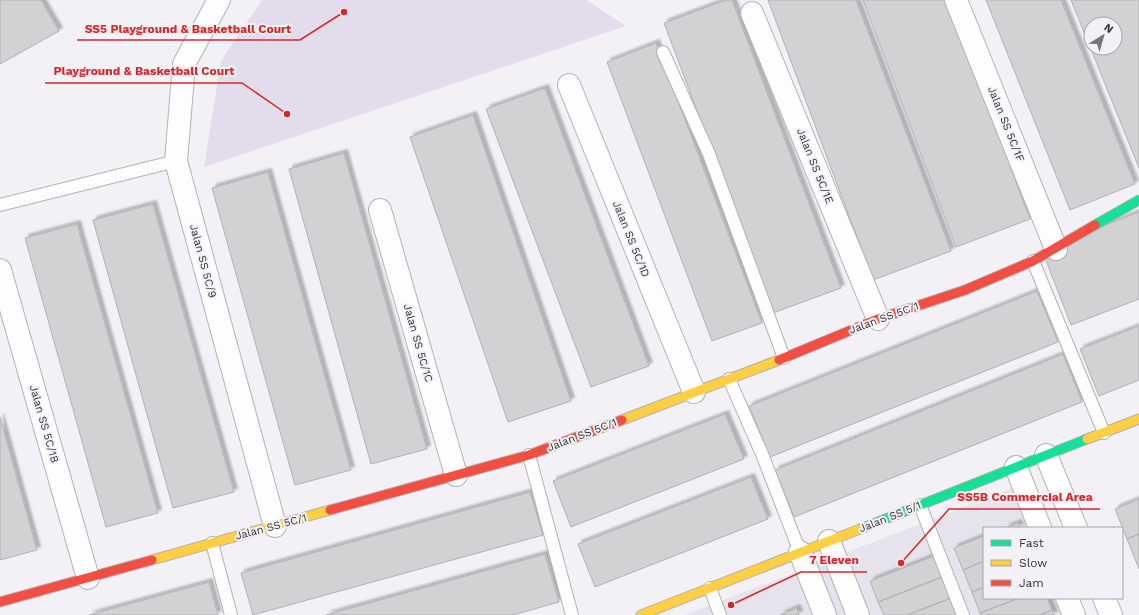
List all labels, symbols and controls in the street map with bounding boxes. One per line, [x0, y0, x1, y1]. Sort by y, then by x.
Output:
callout: SS5 Playground & Basketball Court [77, 16, 300, 40]
north arrow [1083, 16, 1123, 56]
text: N [1102, 21, 1116, 36]
text: SS5 Playground & Basketball Court [85, 22, 292, 36]
callout: Playground & Basketball Court [45, 59, 242, 83]
text: Playground & Basketball Court [54, 64, 235, 78]
street label: Jalan SS 5C/1F [985, 84, 1027, 164]
street label: Jalan SS 5C/1E [794, 126, 836, 206]
street label: Jalan SS 5C/1D [610, 199, 652, 279]
street label: Jalan SS 5C/9 [187, 223, 219, 299]
street label: Jalan SS 5C/1 [847, 299, 921, 337]
street label: Jalan SS 5C/1C [401, 302, 436, 384]
street label: Jalan SS 5C/1B [27, 384, 61, 464]
street label: Jalan SS 5C/1 [545, 416, 619, 454]
callout: SS5B Commercial Area [949, 485, 1100, 509]
text: SS5B Commercial Area [957, 490, 1093, 504]
street label: Jalan SS 5/1 [857, 499, 923, 535]
street label: Jalan SS 5C/1 [234, 511, 308, 543]
legend [983, 527, 1123, 599]
text: Fast [1019, 536, 1044, 550]
callout: 7 Eleven [801, 548, 867, 572]
text: 7 Eleven [809, 553, 859, 567]
text: Slow [1019, 556, 1047, 570]
text: Jam [1019, 576, 1044, 590]

